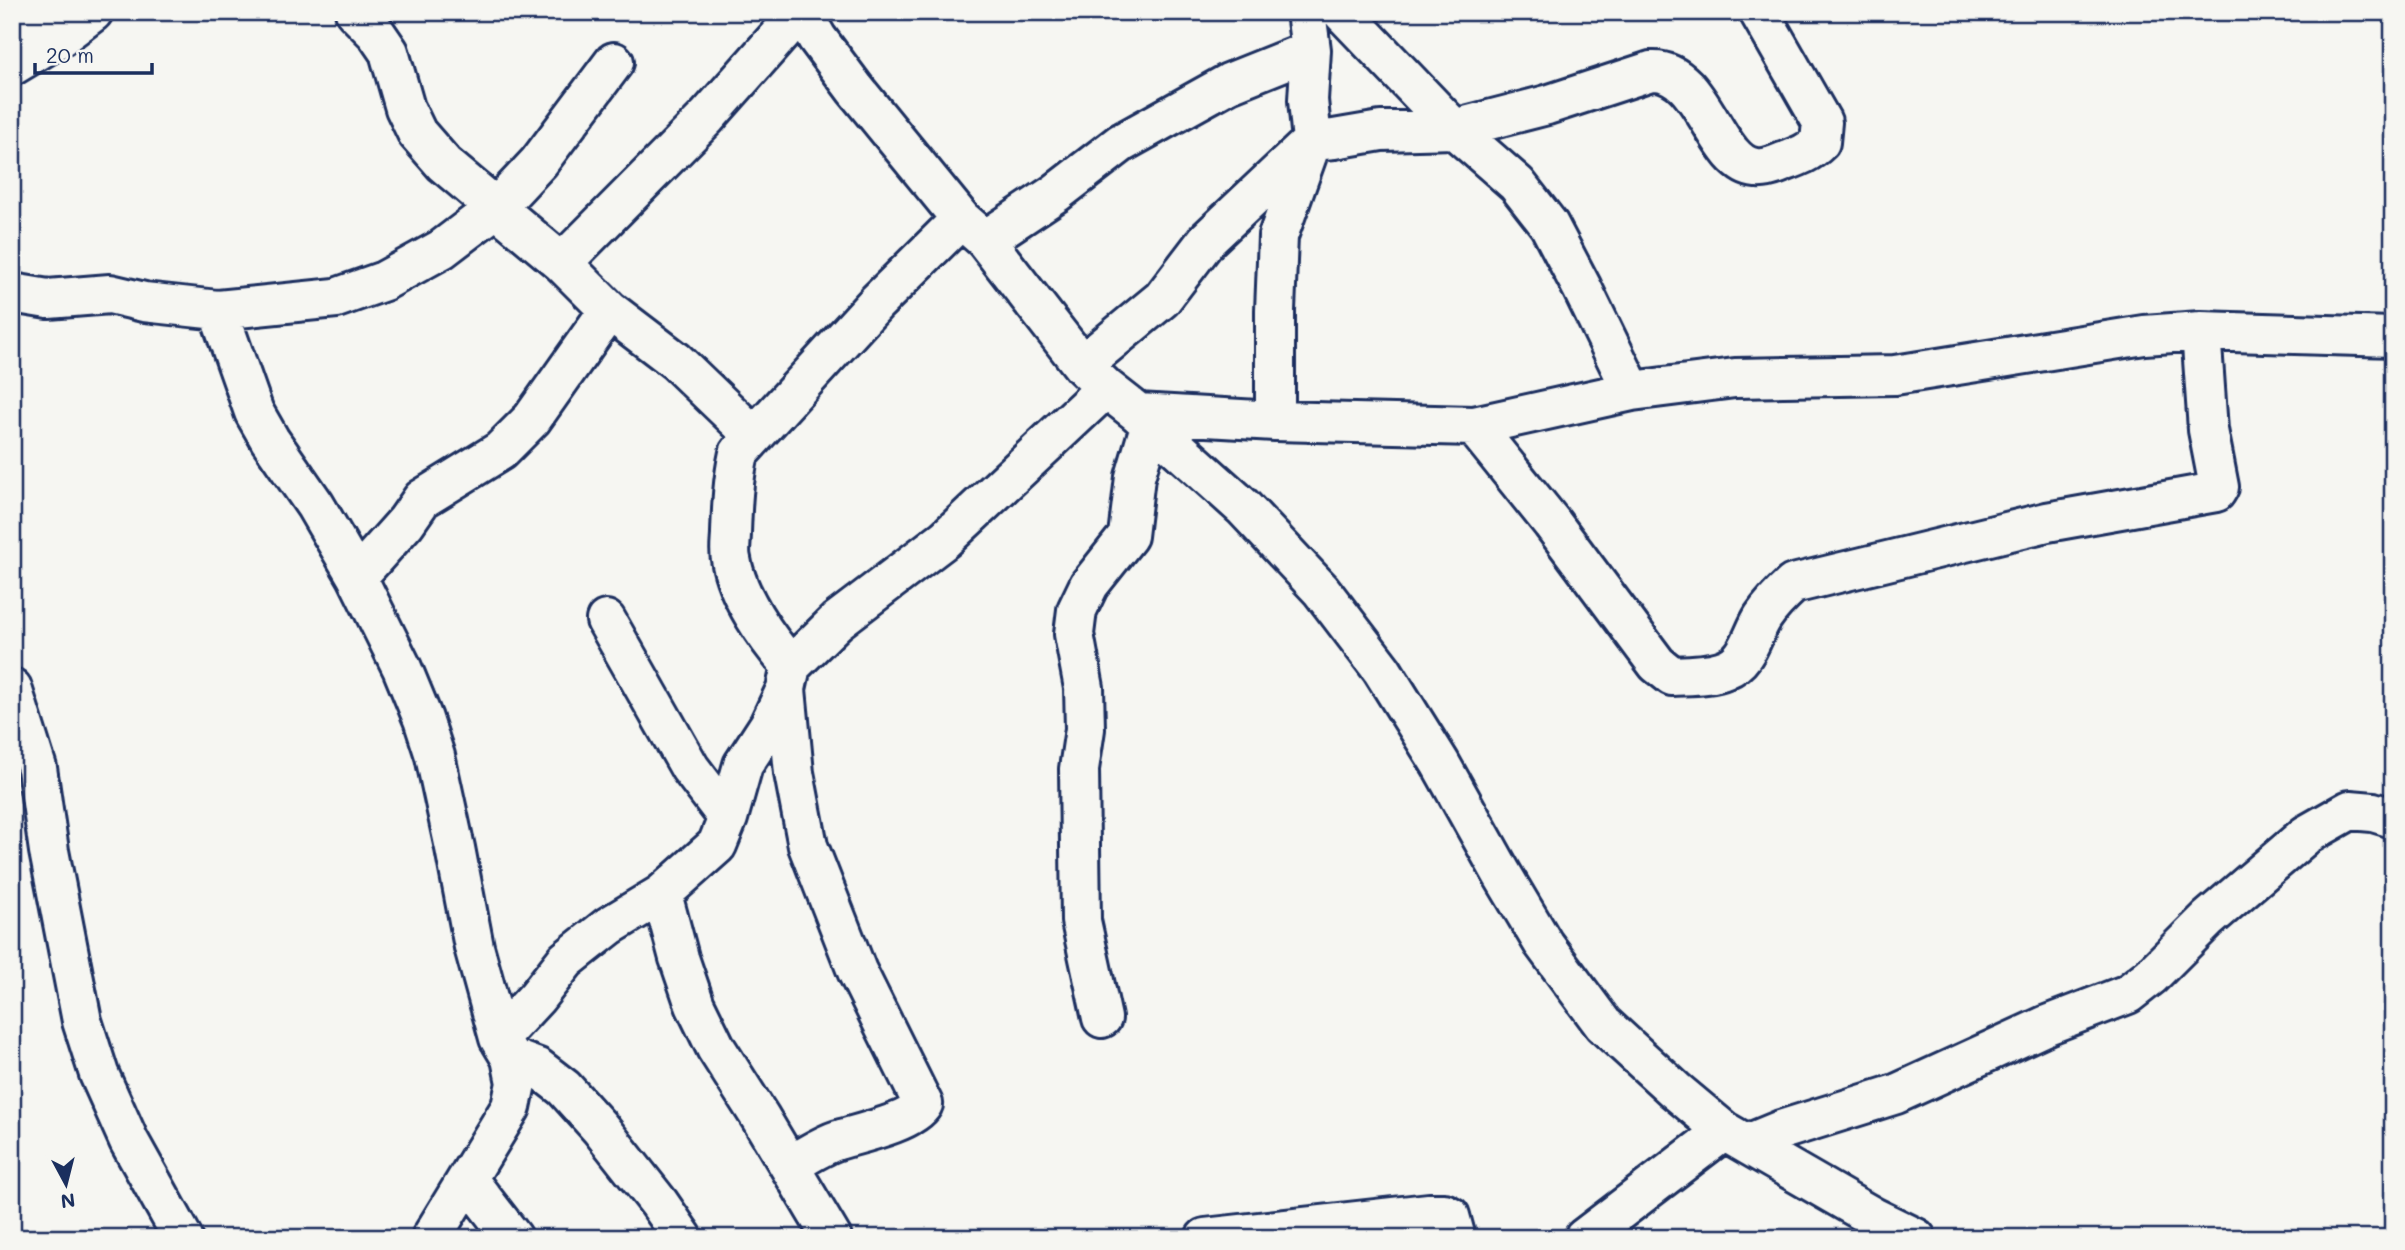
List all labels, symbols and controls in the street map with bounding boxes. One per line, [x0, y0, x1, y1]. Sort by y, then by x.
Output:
scale bar [35, 32, 152, 76]
text: 20 m [46, 41, 94, 68]
north arrow [32, 1148, 102, 1218]
text: N [59, 1188, 77, 1215]

